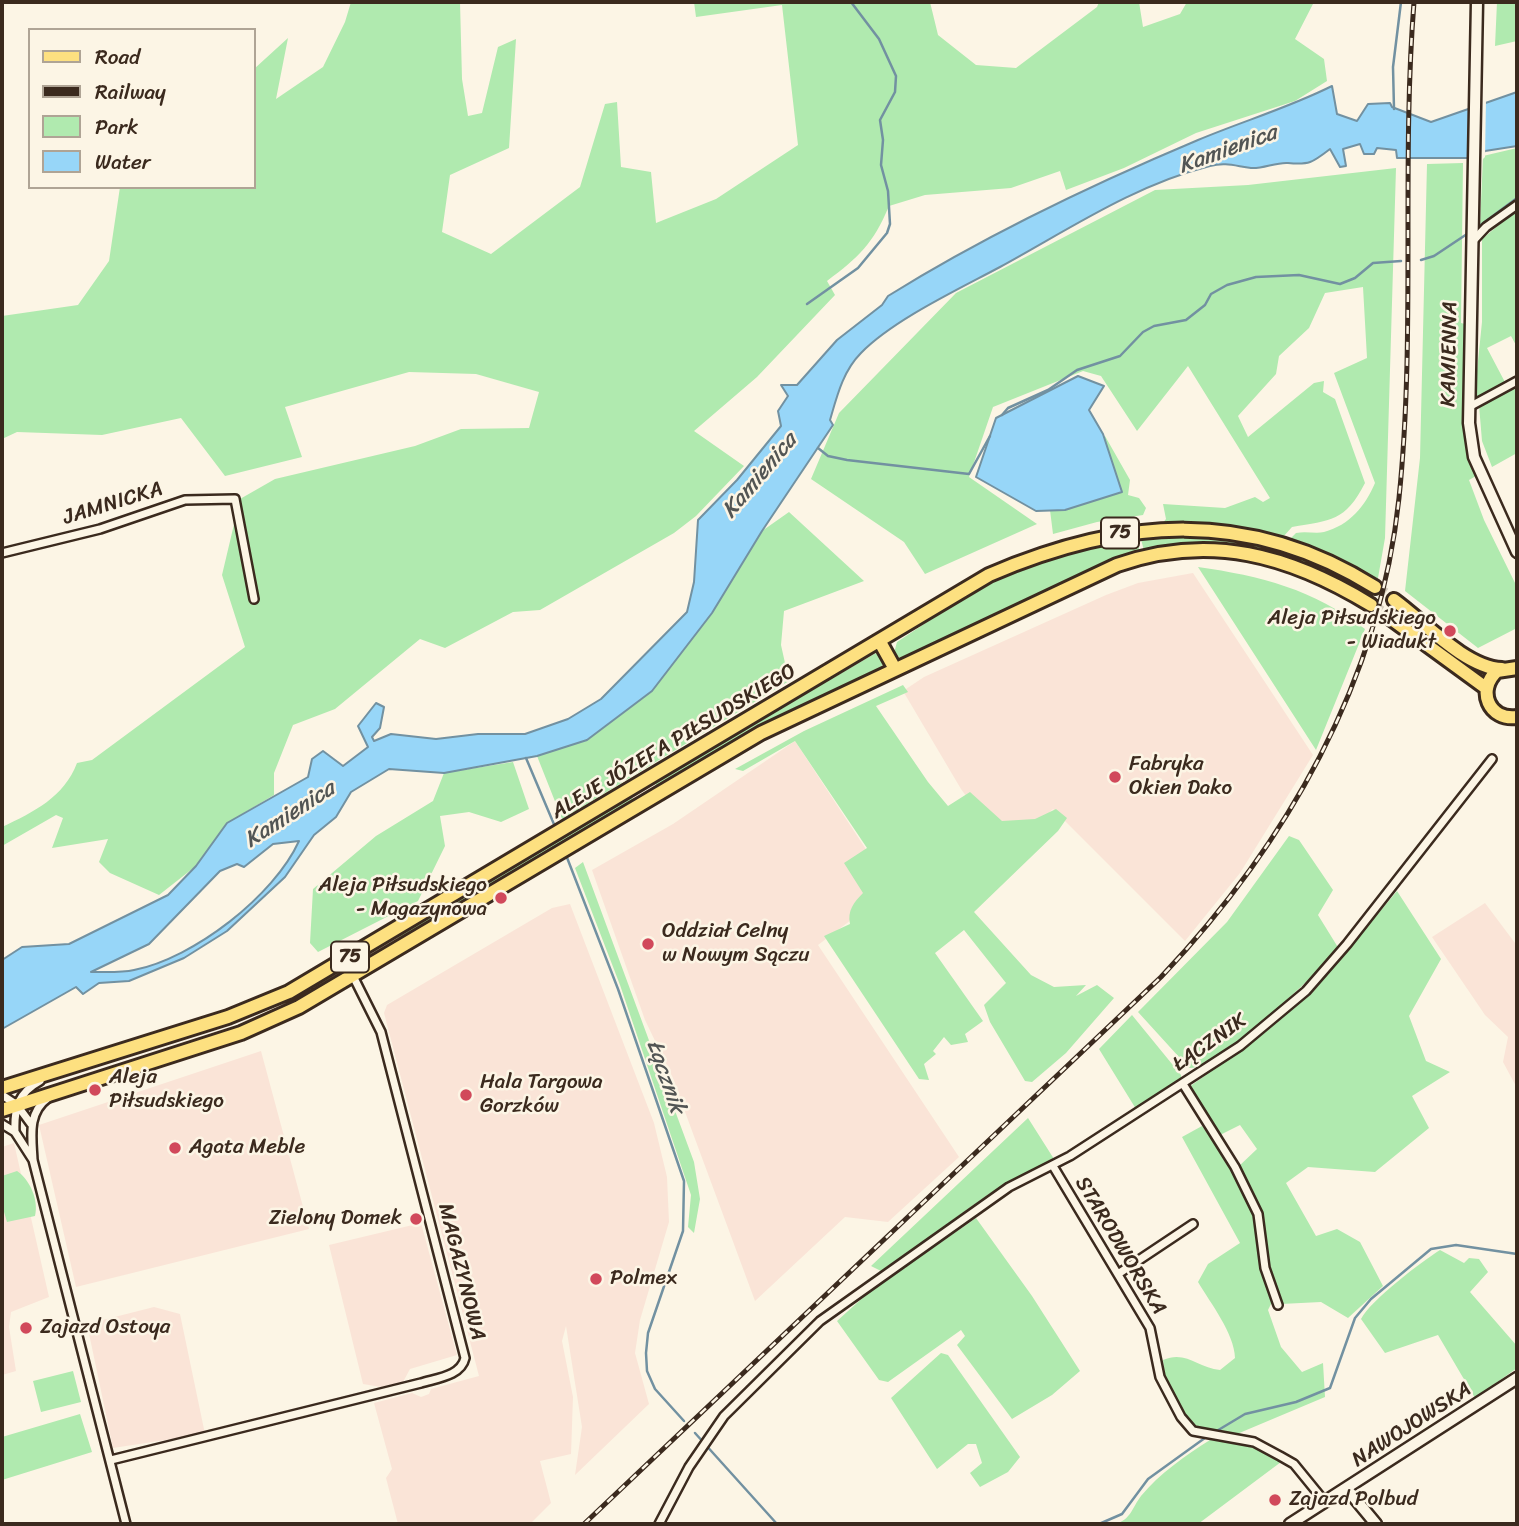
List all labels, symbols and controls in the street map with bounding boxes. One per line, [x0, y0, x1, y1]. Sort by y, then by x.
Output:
legend [28, 28, 256, 189]
text: Road [95, 38, 140, 76]
text: Railway [95, 73, 166, 111]
text: Park [95, 108, 138, 146]
water label: Kamienica [1175, 120, 1281, 180]
text: Water [95, 143, 150, 181]
street label: KAMIENNA [1436, 301, 1464, 407]
water label: Kamienica [717, 428, 803, 524]
street label: JAMNICKA [60, 477, 166, 531]
road number: 75 [1101, 518, 1139, 548]
place label: Aleja Piłsudskiego - Wiadukt [1268, 606, 1436, 656]
marker: Aleja Piłsudskiego - Wiadukt [1442, 623, 1458, 639]
street label: ALEJE JÓZEFA PIŁSUDSKIEGO [547, 659, 801, 825]
place label: Fabryka Okien Dako [1129, 752, 1232, 802]
marker: Fabryka Okien Dako [1107, 769, 1123, 785]
water label: Kamienica [240, 776, 340, 854]
place label: Aleja Piłsudskiego - Magazynowa [319, 873, 487, 923]
marker: Aleja Piłsudskiego - Magazynowa [493, 890, 509, 906]
place label: Oddział Celny w Nowym Sączu [662, 919, 810, 969]
marker: Oddział Celny w Nowym Sączu [640, 936, 656, 952]
road number: 75 [331, 942, 369, 973]
street label: ŁĄCZNIK [1168, 1009, 1252, 1077]
water label: Łącznik [640, 1037, 690, 1117]
place label: Aleja Piłsudskiego [109, 1065, 224, 1115]
place label: Hala Targowa Gorzków [480, 1070, 603, 1120]
marker: Aleja Piłsudskiego [87, 1082, 103, 1098]
marker: Hala Targowa Gorzków [458, 1087, 474, 1103]
place label: Agata Meble [189, 1135, 305, 1161]
marker: Agata Meble [167, 1140, 183, 1156]
street label: STARODWORSKA [1069, 1172, 1171, 1320]
street label: MAGAZYNOWA [432, 1201, 490, 1343]
place label: Zielony Domek [269, 1206, 402, 1232]
marker: Zielony Domek [408, 1211, 424, 1227]
place label: Polmex [610, 1266, 677, 1292]
marker: Polmex [588, 1271, 604, 1287]
place label: Zajazd Ostoya [40, 1315, 170, 1341]
marker: Zajazd Ostoya [18, 1320, 34, 1336]
street label: NAWOJOWSKA [1347, 1377, 1477, 1473]
place label: Zajazd Polbud [1289, 1487, 1418, 1513]
marker: Zajazd Polbud [1267, 1492, 1283, 1508]

